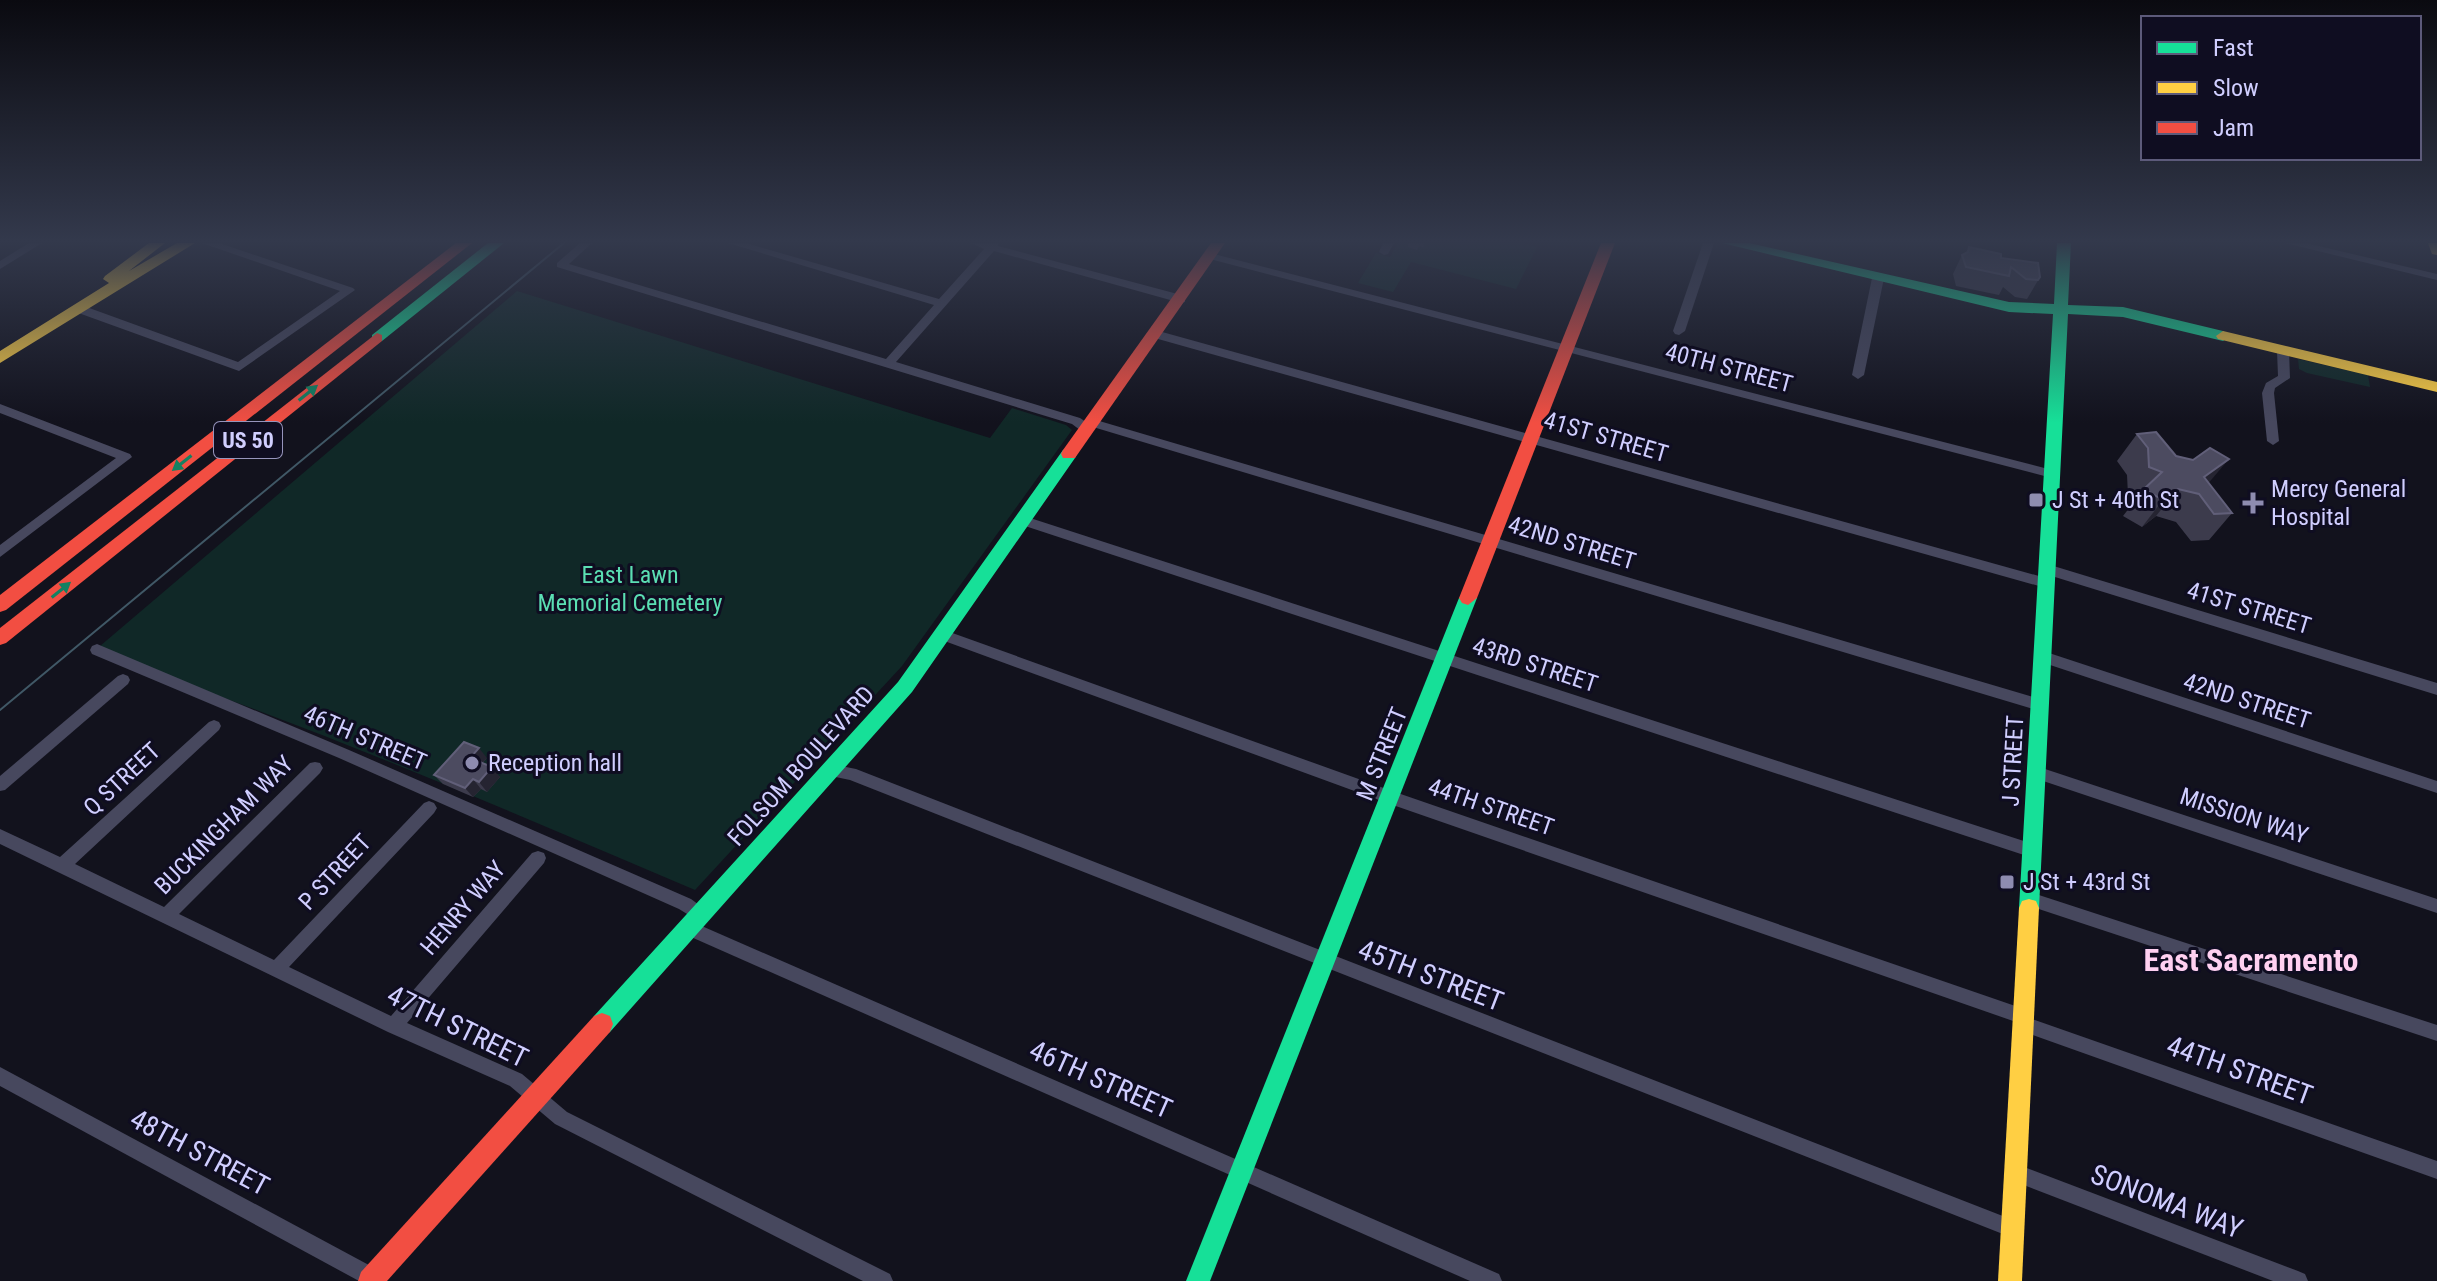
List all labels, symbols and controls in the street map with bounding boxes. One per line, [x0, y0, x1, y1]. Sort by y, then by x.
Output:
legend [2141, 16, 2421, 160]
text: Fast [2213, 34, 2254, 62]
text: Slow [2213, 74, 2259, 102]
text: Jam [2213, 114, 2254, 142]
street label: 40TH STREET [1662, 338, 1796, 398]
one-way arrow [298, 385, 318, 401]
street label: 41ST STREET [1541, 406, 1671, 468]
road number: US 50 [214, 422, 282, 458]
one-way arrow [172, 454, 192, 471]
place label: Mercy General Hospital [2271, 475, 2406, 531]
place label: J St + 40th St [2052, 486, 2179, 514]
marker: J St + 40th St [2027, 491, 2045, 509]
marker: Mercy General Hospital [2242, 492, 2264, 514]
street label: 42ND STREET [1505, 510, 1639, 576]
park label: East Lawn Memorial Cemetery [538, 561, 722, 617]
street label: 41ST STREET [2184, 576, 2314, 640]
one-way arrow [51, 582, 71, 598]
street label: 43RD STREET [1469, 632, 1601, 698]
street label: 42ND STREET [2180, 667, 2314, 735]
street label: FOLSOM BOULEVARD [722, 680, 880, 852]
street label: 46TH STREET [299, 700, 431, 776]
street label: M STREET [1351, 703, 1413, 805]
street label: J STREET [1997, 715, 2029, 807]
street label: Q STREET [78, 737, 166, 821]
place label: Reception hall [488, 749, 622, 777]
street label: BUCKINGHAM WAY [149, 750, 299, 900]
marker: Reception hall [463, 754, 481, 772]
street label: 44TH STREET [1425, 772, 1557, 842]
street label: MISSION WAY [2176, 782, 2312, 850]
street label: P STREET [293, 828, 377, 916]
street label: HENRY WAY [415, 855, 512, 961]
place label: J St + 43rd St [2023, 868, 2150, 896]
marker: J St + 43rd St [1998, 873, 2016, 891]
street label: 45TH STREET [1354, 933, 1508, 1018]
district label: East Sacramento [2144, 941, 2358, 979]
street label: 47TH STREET [382, 978, 534, 1075]
street label: 44TH STREET [2162, 1029, 2317, 1112]
street label: 46TH STREET [1024, 1033, 1177, 1126]
street label: 48TH STREET [125, 1102, 275, 1203]
street label: SONOMA WAY [2086, 1157, 2248, 1246]

